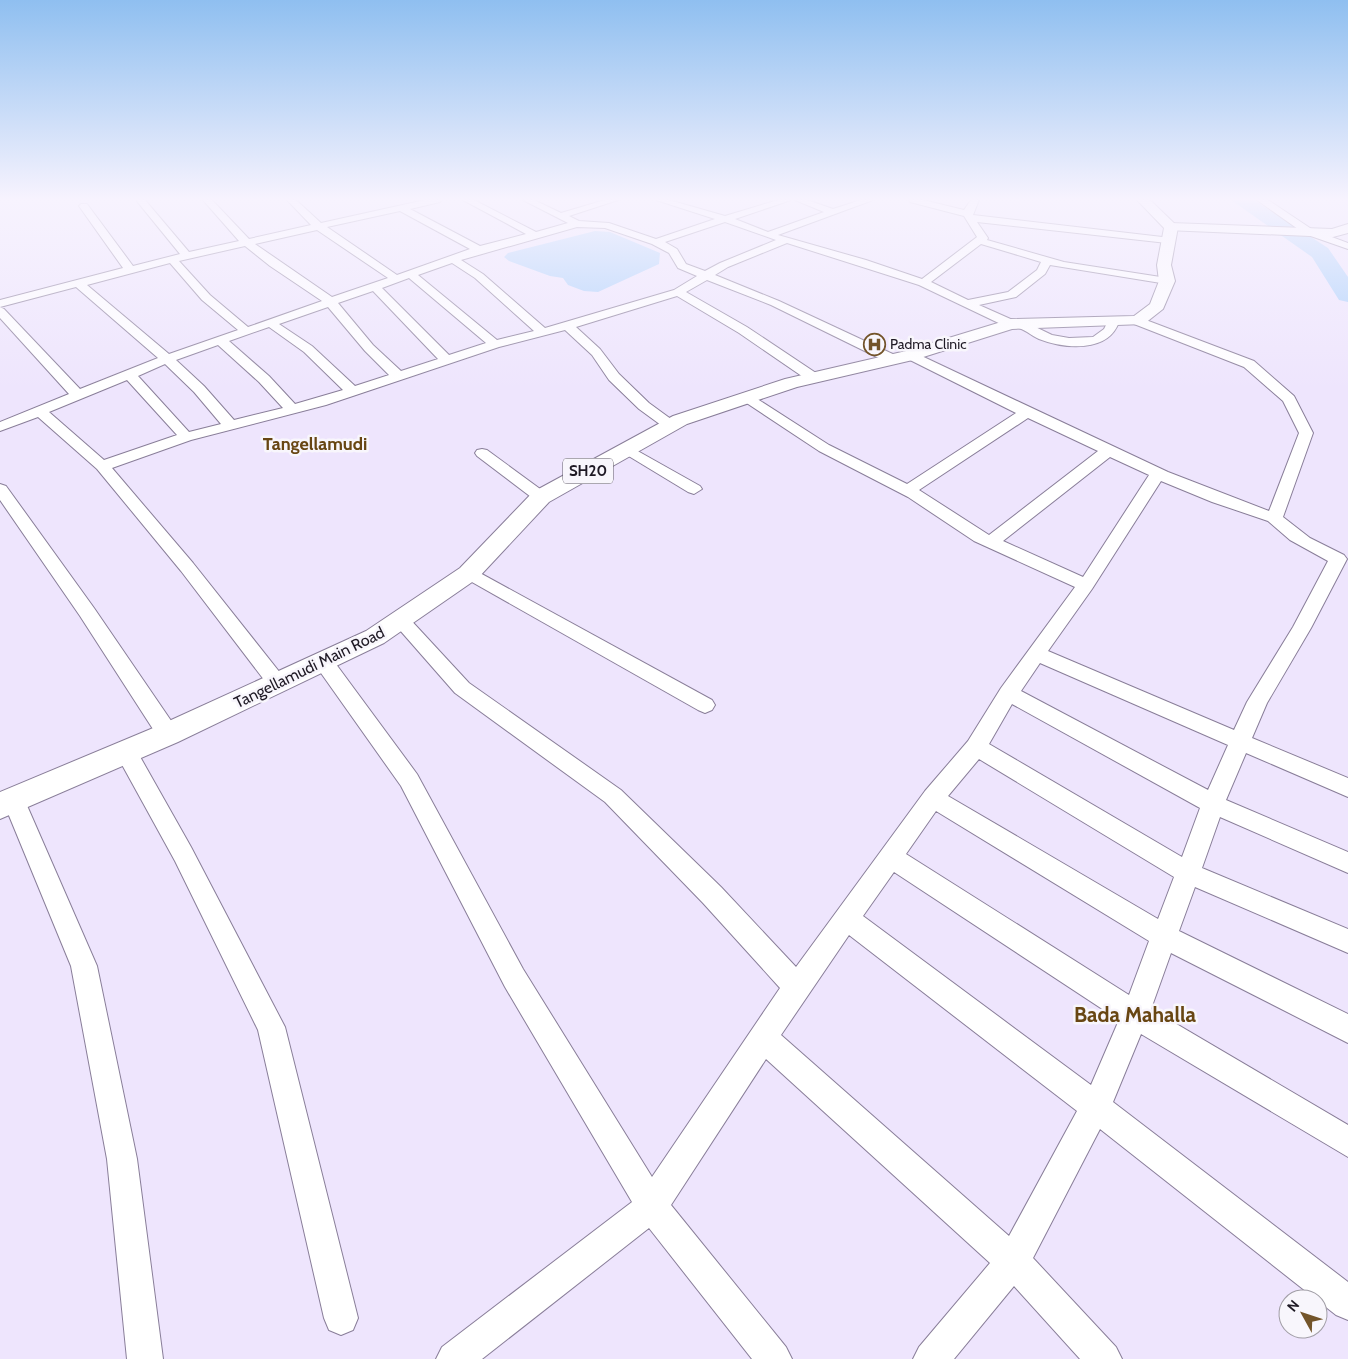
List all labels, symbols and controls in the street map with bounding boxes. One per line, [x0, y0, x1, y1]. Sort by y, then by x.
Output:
hospital icon: Padma Clinic [862, 332, 886, 356]
place label: Padma Clinic [890, 335, 967, 353]
district label: Tangellamudi [263, 433, 367, 455]
road number: SH20 [563, 458, 613, 484]
street label: Tangellamudi Main Road [231, 623, 388, 712]
district label: Bada Mahalla [1074, 1002, 1197, 1027]
north arrow [1278, 1289, 1328, 1339]
text: N [1283, 1296, 1303, 1315]

